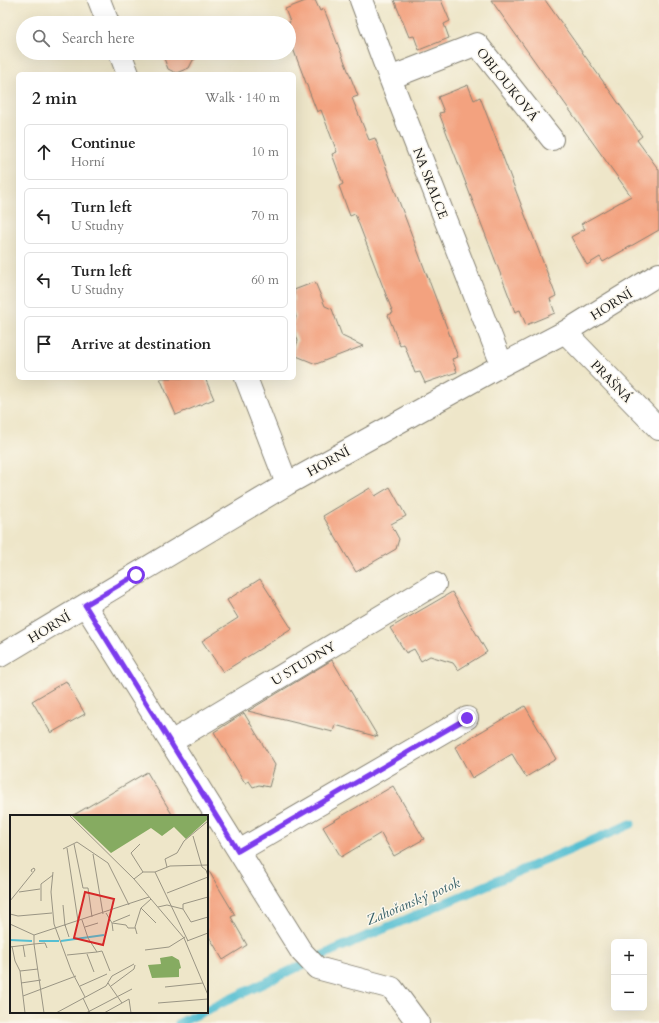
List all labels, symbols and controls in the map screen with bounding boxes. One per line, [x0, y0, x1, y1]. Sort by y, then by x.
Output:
search box [16, 16, 296, 60]
icon: search [30, 27, 52, 49]
text: Search here [62, 28, 135, 48]
street label: OBLOUKOVÁ [472, 44, 543, 126]
text: 2 min [32, 87, 77, 110]
text: Walk · 140 m [205, 89, 280, 107]
text: Continue [71, 133, 136, 153]
icon: ahead [33, 141, 55, 163]
text: 10 m [251, 143, 279, 161]
street label: NA SKALCE [408, 145, 452, 222]
text: Horní [71, 153, 105, 171]
text: Turn left [71, 197, 132, 217]
icon: left [33, 205, 55, 227]
text: 70 m [251, 207, 279, 225]
text: U Studny [71, 217, 124, 235]
text: Turn left [71, 261, 132, 281]
icon: left [33, 269, 55, 291]
text: 60 m [251, 271, 279, 289]
text: U Studny [71, 281, 124, 299]
street label: HORNÍ [587, 285, 636, 325]
icon: arrive [33, 333, 55, 355]
text: Arrive at destination [71, 334, 211, 354]
street label: PRAŠNÁ [586, 356, 637, 407]
street label: HORNÍ [304, 443, 353, 481]
route start [127, 566, 145, 584]
street label: HORNÍ [25, 608, 74, 648]
street label: U STUDNY [268, 637, 339, 690]
route end [458, 709, 476, 727]
inset map [10, 815, 208, 1013]
water label: Zahořanský potok [363, 873, 463, 930]
map controls [611, 939, 647, 1011]
button: + [611, 939, 647, 975]
button: − [611, 975, 647, 1011]

